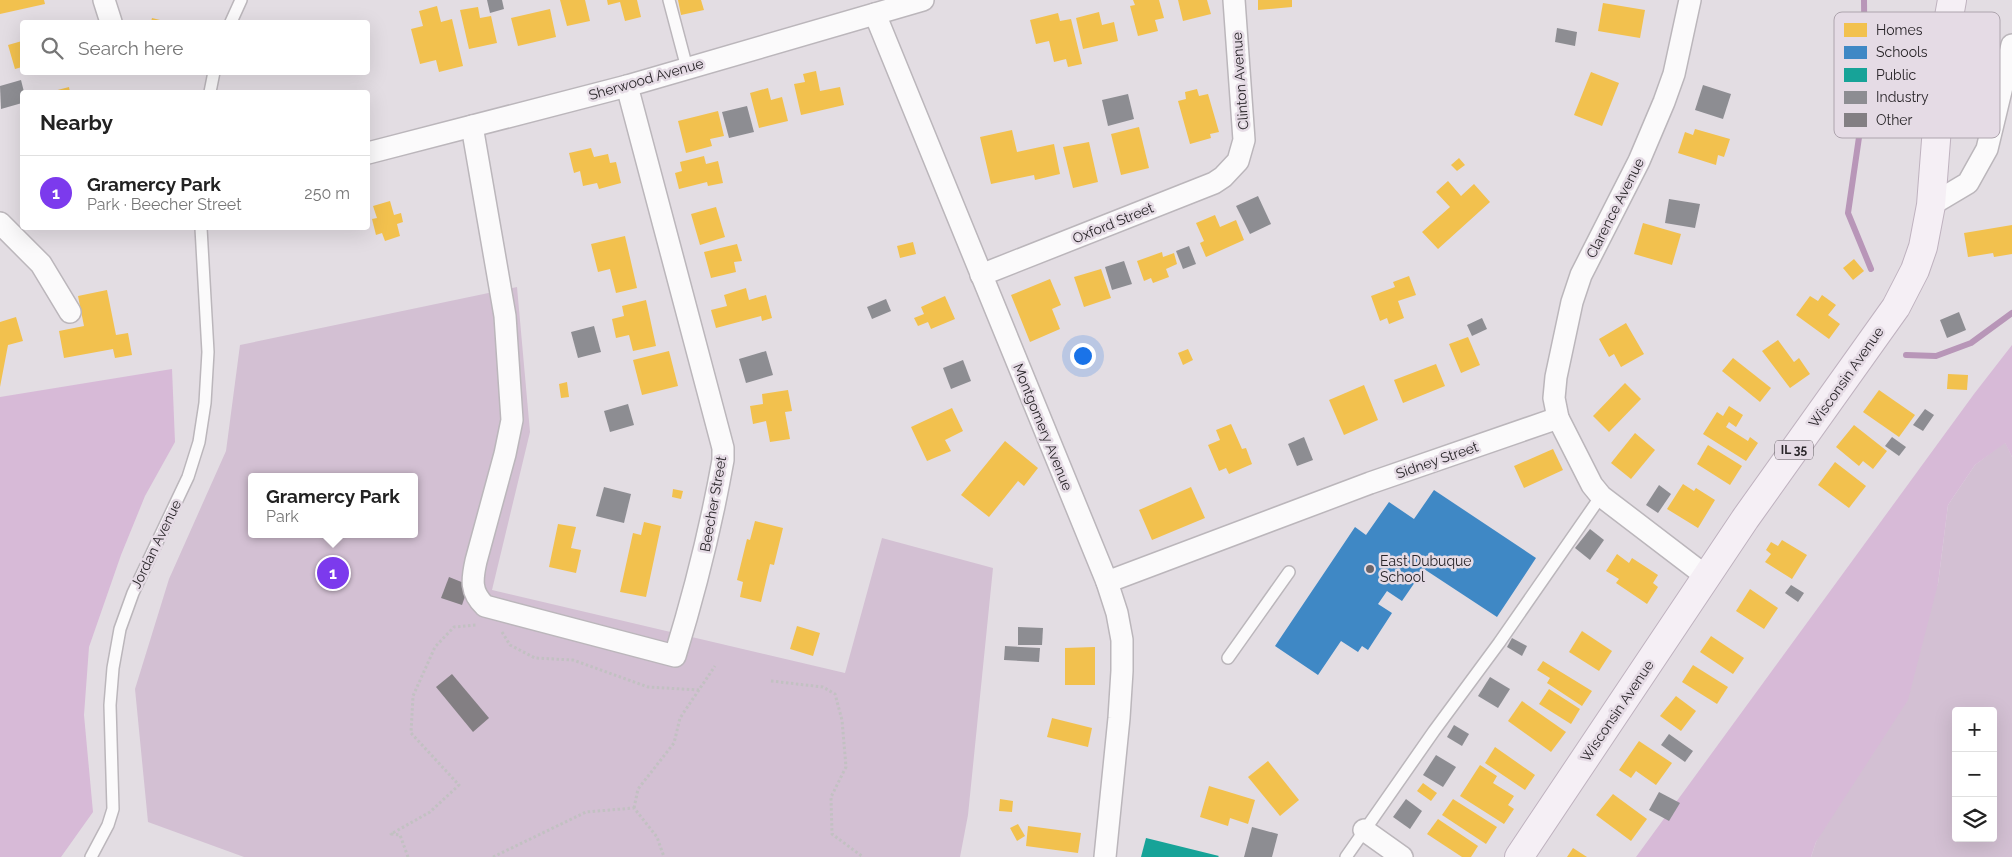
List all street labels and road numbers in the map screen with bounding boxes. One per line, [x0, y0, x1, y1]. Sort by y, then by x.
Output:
street label: Clinton Avenue [1229, 32, 1251, 130]
street label: Sherwood Avenue [587, 55, 705, 103]
street label: Clarence Avenue [1583, 155, 1647, 261]
street label: Oxford Street [1070, 199, 1156, 247]
street label: Wisconsin Avenue [1805, 324, 1887, 430]
street label: Montgomery Avenue [1010, 361, 1076, 493]
street label: Sidney Street [1394, 438, 1481, 482]
road number: IL 35 [1775, 440, 1813, 460]
street label: Beecher Street [697, 455, 729, 553]
street label: Jordan Avenue [128, 497, 184, 591]
street label: Wisconsin Avenue [1577, 657, 1657, 765]

